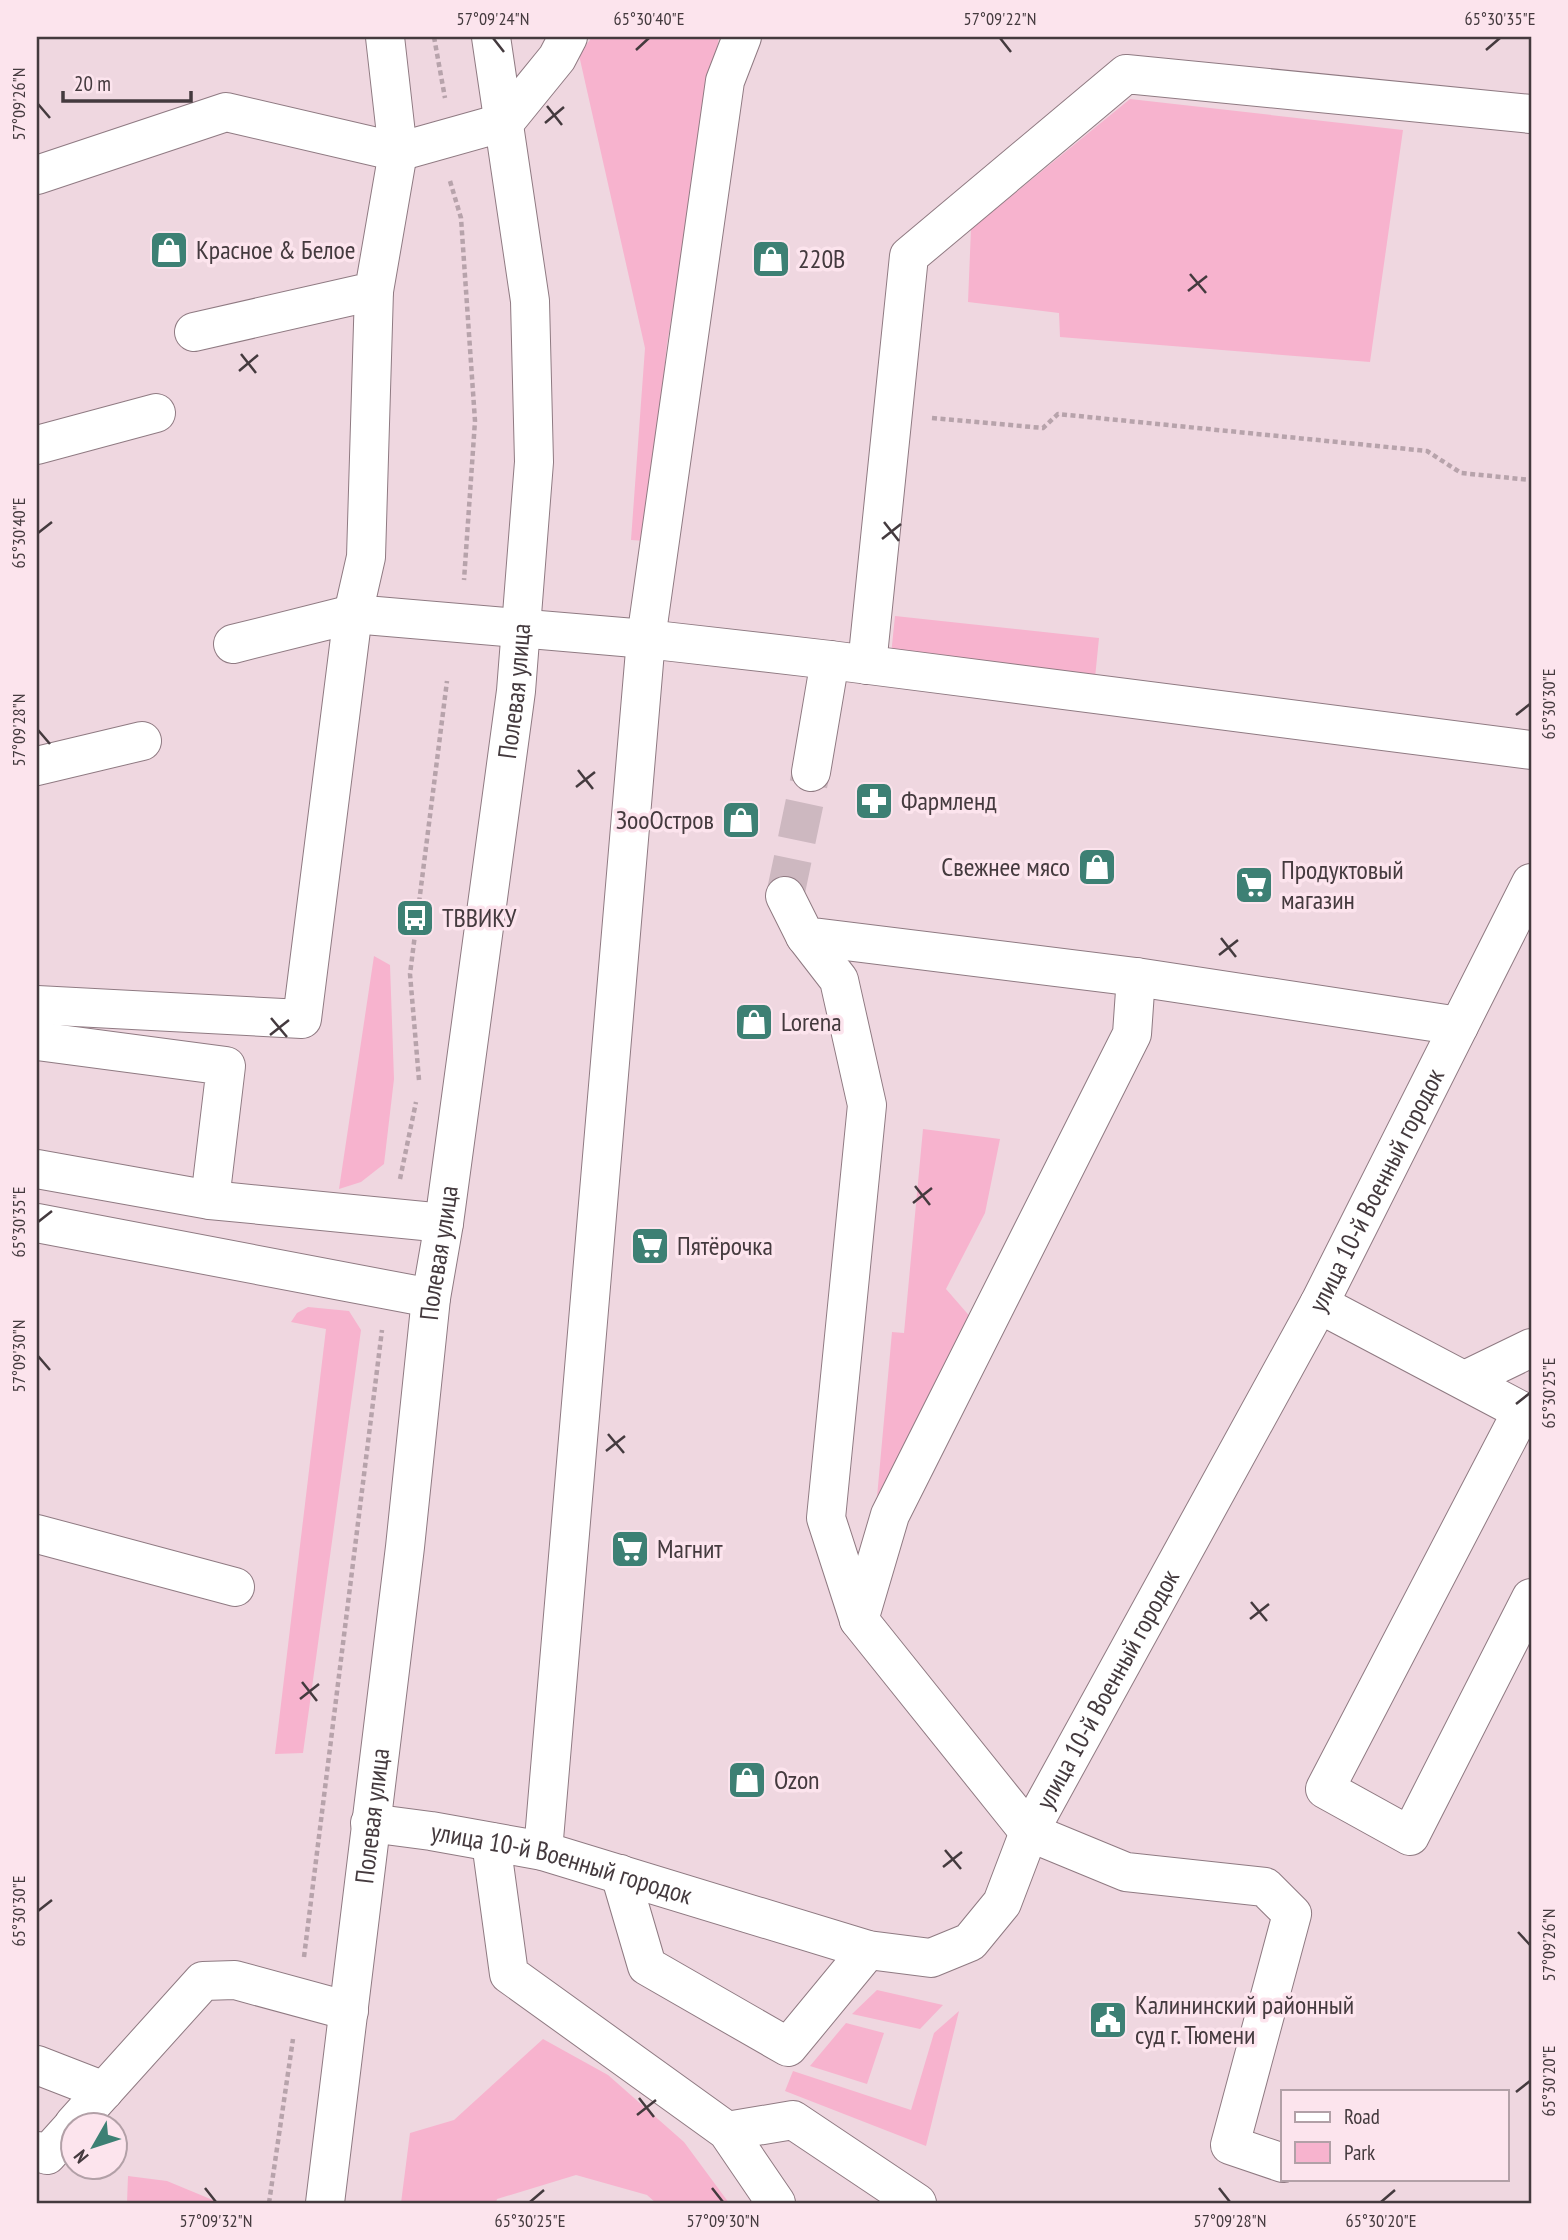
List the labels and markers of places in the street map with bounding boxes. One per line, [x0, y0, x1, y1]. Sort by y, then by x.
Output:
shop icon: Красное & Белое [148, 229, 190, 271]
place label: Красное & Белое [196, 233, 356, 266]
shop icon: 220В [750, 238, 792, 280]
place label: 220В [798, 242, 845, 275]
pharmacy icon: Фармленд [853, 780, 895, 822]
place label: Фармленд [901, 784, 997, 817]
shop icon: ЗооОстров [720, 799, 762, 841]
place label: ЗооОстров [616, 803, 714, 836]
shop icon: Свежнее мясо [1076, 846, 1118, 888]
place label: Свежнее мясо [941, 850, 1070, 883]
place label: Продуктовый магазин [1281, 853, 1404, 916]
supermarket icon: Продуктовый магазин [1233, 864, 1275, 906]
bus stop icon: ТВВИКУ [394, 897, 436, 939]
place label: ТВВИКУ [442, 901, 517, 934]
shop icon: Lorena [733, 1001, 775, 1043]
place label: Lorena [781, 1005, 842, 1038]
supermarket icon: Пятёрочка [629, 1225, 671, 1267]
place label: Пятёрочка [677, 1229, 773, 1262]
supermarket icon: Магнит [609, 1528, 651, 1570]
place label: Магнит [657, 1532, 723, 1565]
shop icon: Ozon [726, 1759, 768, 1801]
place label: Ozon [774, 1763, 820, 1796]
place label: Калининский районный суд г. Тюмени [1135, 1988, 1354, 2051]
public building icon: Калининский районный суд г. Тюмени [1087, 1999, 1129, 2041]

